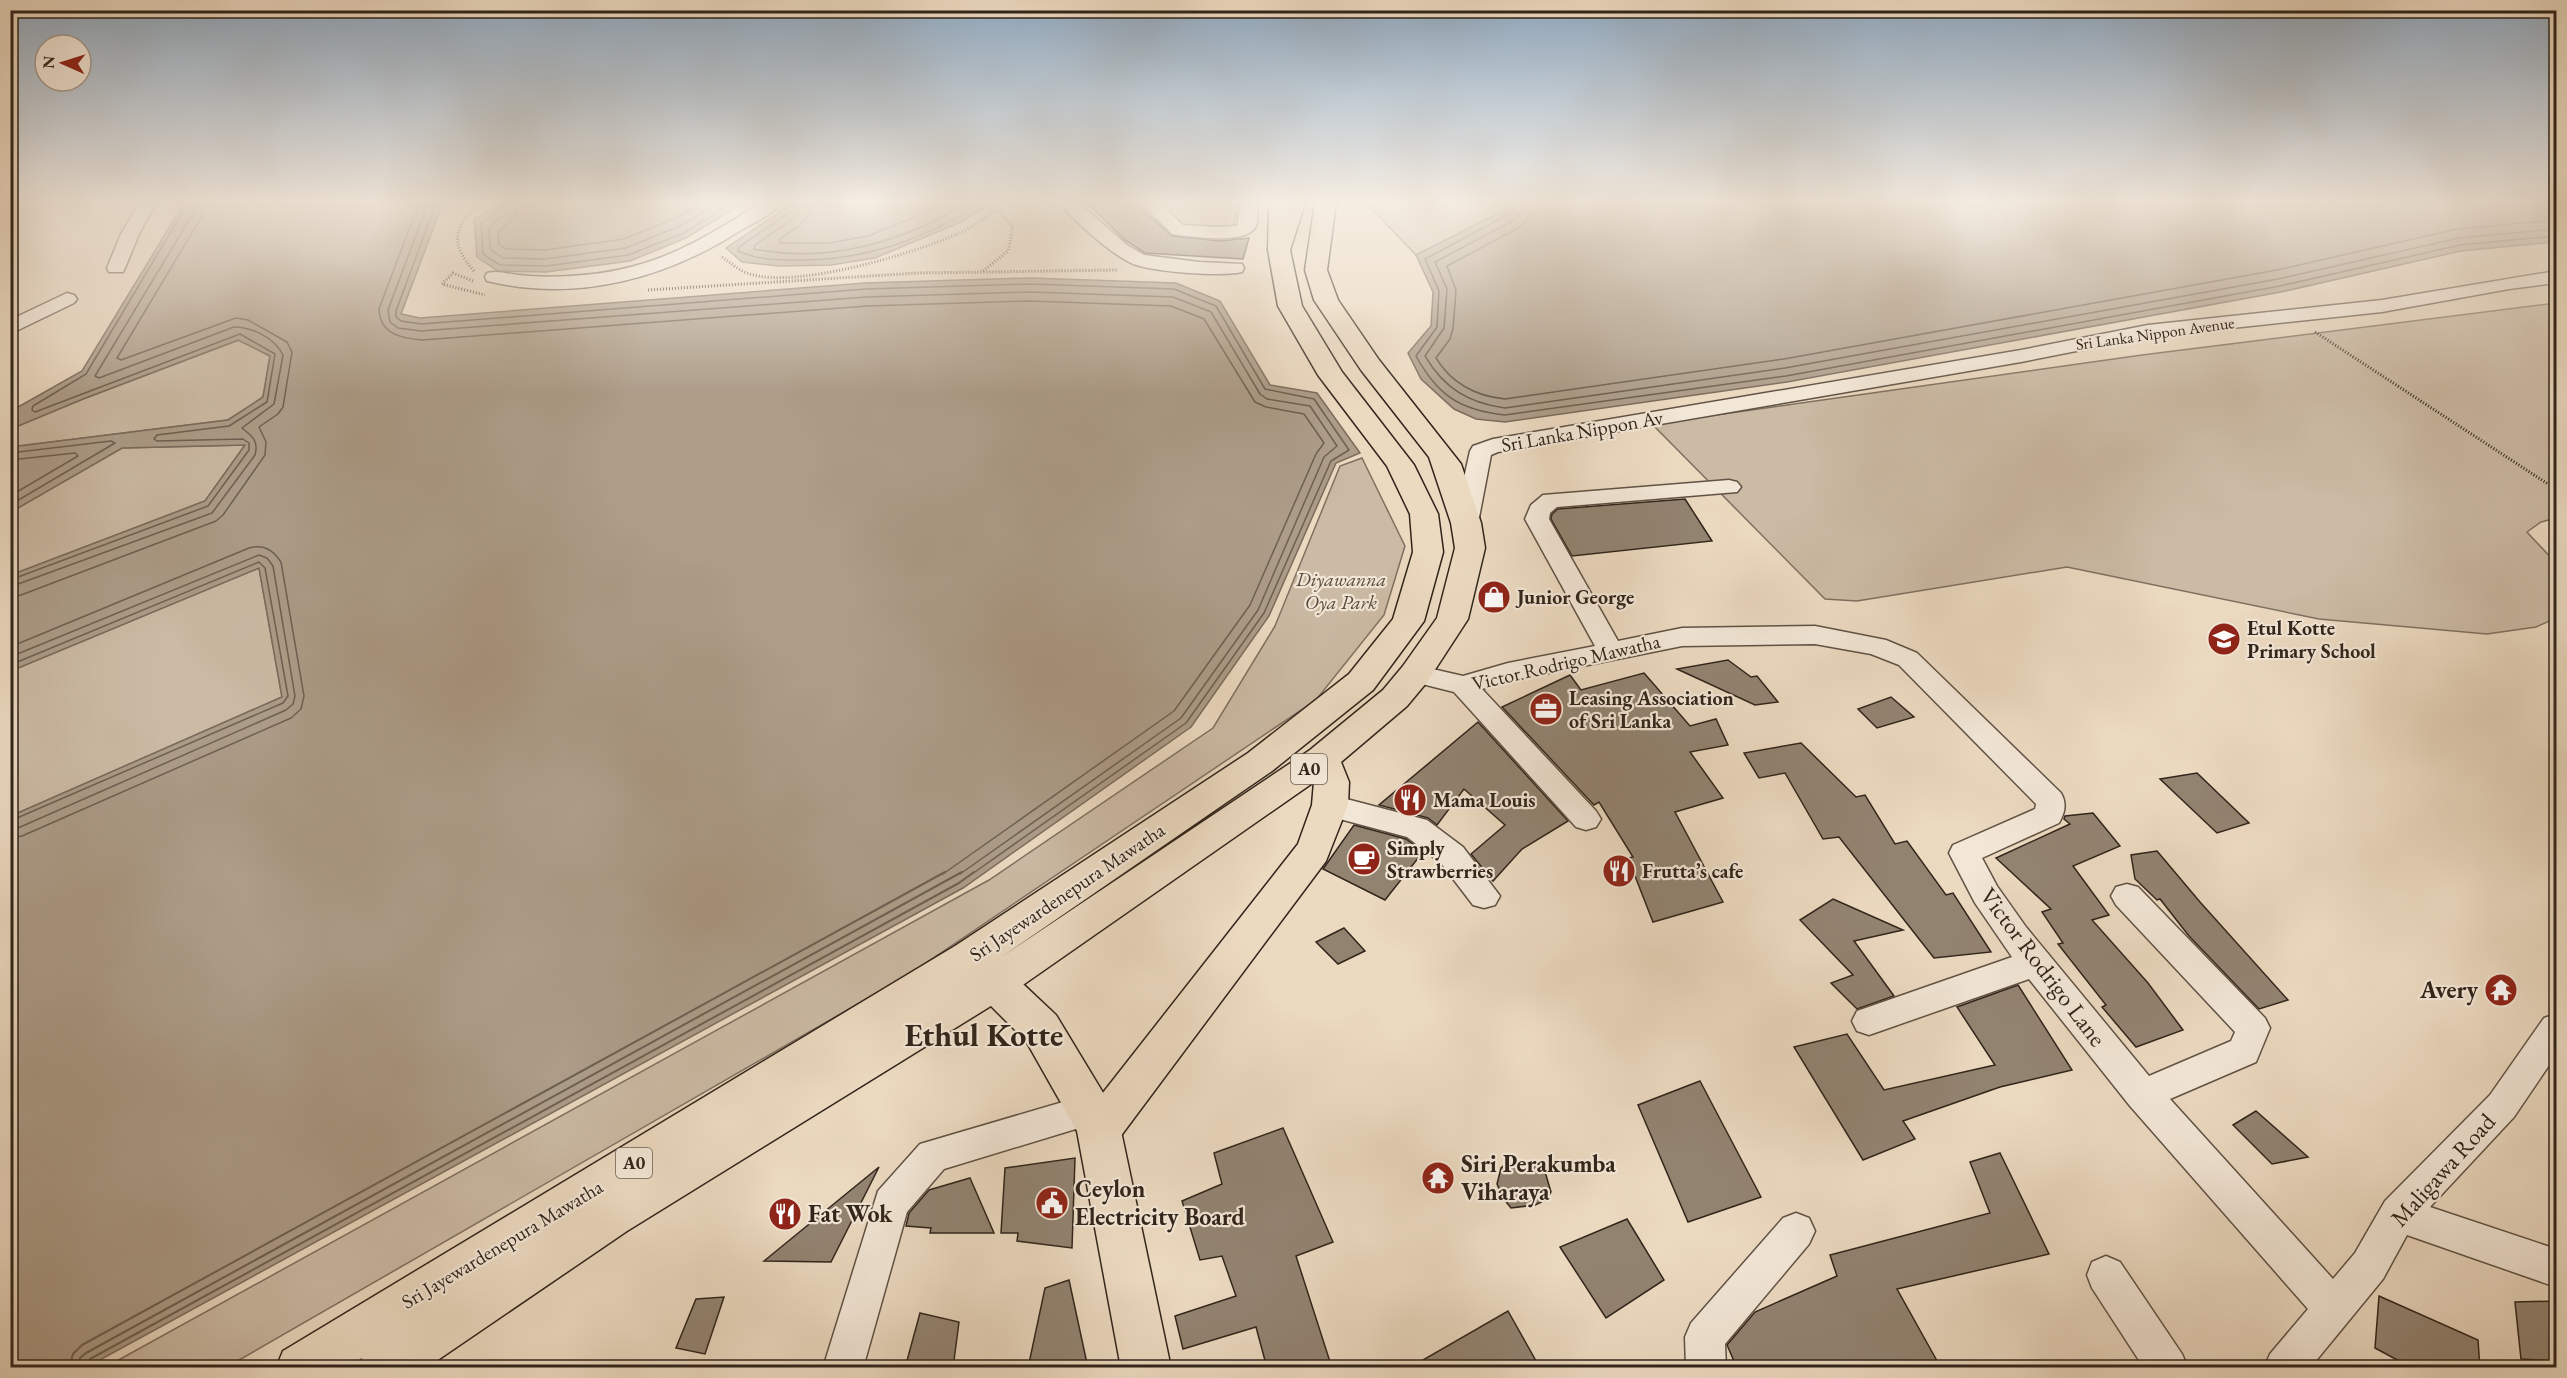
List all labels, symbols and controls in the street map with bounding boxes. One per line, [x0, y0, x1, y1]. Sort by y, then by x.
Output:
north arrow [33, 33, 93, 93]
text: N [38, 55, 59, 69]
street label: Sri Lanka Nippon Avenue [2074, 312, 2236, 355]
street label: Sri Lanka Nippon Av [1499, 404, 1665, 458]
park label: Diyawanna Oya Park [1295, 566, 1386, 615]
shop icon: Junior George [1476, 579, 1512, 615]
place label: Junior George [1515, 584, 1634, 610]
place label: Etul Kotte Primary School [2247, 615, 2376, 664]
school or university icon: Etul Kotte Primary School [2206, 621, 2242, 657]
street label: Victor Rodrigo Mawatha [1469, 628, 1663, 696]
place label: Leasing Association of Sri Lanka [1569, 685, 1734, 734]
office icon: Leasing Association of Sri Lanka [1528, 691, 1564, 727]
road number: A0 [1291, 754, 1327, 784]
restaurant icon: Mama Louis [1392, 782, 1428, 818]
place label: Mama Louis [1433, 787, 1536, 813]
street label: Sri Jayewardenepura Mawatha [964, 817, 1170, 967]
place label: Simply Strawberries [1387, 835, 1493, 884]
cafe icon: Simply Strawberries [1346, 841, 1382, 877]
restaurant icon: Frutta’s cafe [1601, 853, 1637, 889]
place label: Frutta’s cafe [1642, 858, 1743, 884]
street label: Victor Rodrigo Lane [1973, 881, 2113, 1052]
temple icon: Avery [2483, 972, 2519, 1008]
place label: Avery [2419, 974, 2478, 1006]
district label: Ethul Kotte [905, 1014, 1063, 1056]
street label: Maligawa Road [2383, 1106, 2502, 1233]
road number: A0 [616, 1148, 652, 1178]
place label: Siri Perakumba Viharaya [1461, 1148, 1616, 1208]
temple icon: Siri Perakumba Viharaya [1420, 1160, 1456, 1196]
street label: Sri Jayewardenepura Mawatha [396, 1173, 608, 1315]
place label: Ceylon Electricity Board [1075, 1173, 1245, 1233]
public building icon: Ceylon Electricity Board [1034, 1185, 1070, 1221]
restaurant icon: Fat Wok [767, 1196, 803, 1232]
place label: Fat Wok [808, 1198, 893, 1229]

